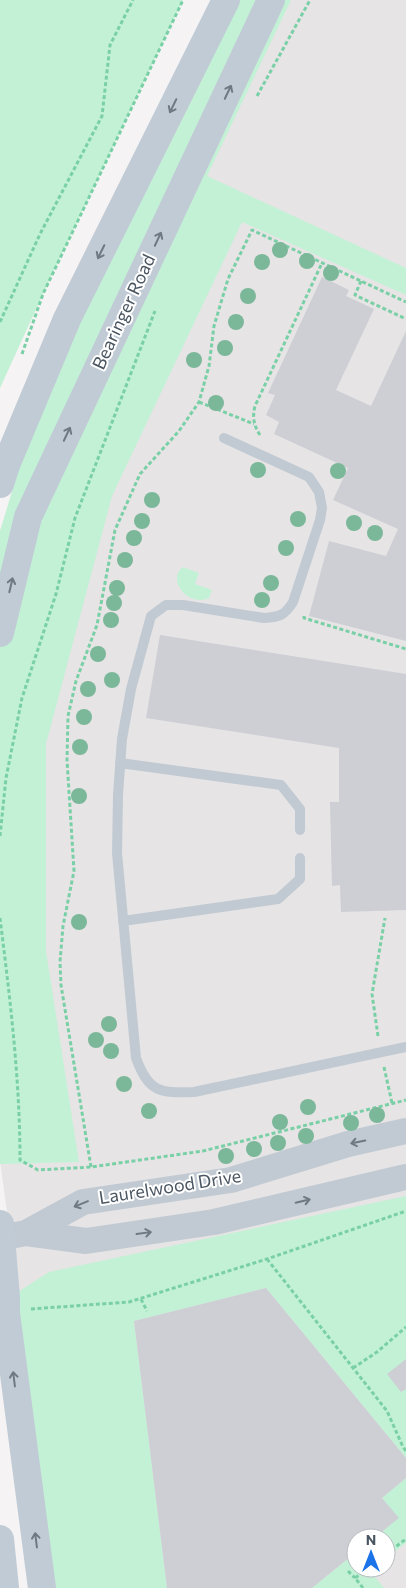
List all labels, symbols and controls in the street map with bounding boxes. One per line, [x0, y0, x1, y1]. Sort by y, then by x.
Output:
one-way arrow [223, 85, 233, 100]
one-way arrow [168, 98, 177, 113]
one-way arrow [154, 232, 164, 247]
one-way arrow [96, 244, 105, 259]
street label: Bearinger Road [87, 251, 159, 373]
one-way arrow [62, 426, 72, 441]
one-way arrow [7, 578, 16, 594]
one-way arrow [351, 1137, 367, 1147]
street label: Laurelwood Drive [97, 1164, 243, 1208]
one-way arrow [295, 1196, 311, 1205]
one-way arrow [74, 1200, 89, 1209]
one-way arrow [136, 1227, 152, 1237]
one-way arrow [9, 1371, 19, 1387]
north arrow [346, 1528, 396, 1578]
text: N [366, 1531, 376, 1548]
one-way arrow [31, 1532, 41, 1548]

